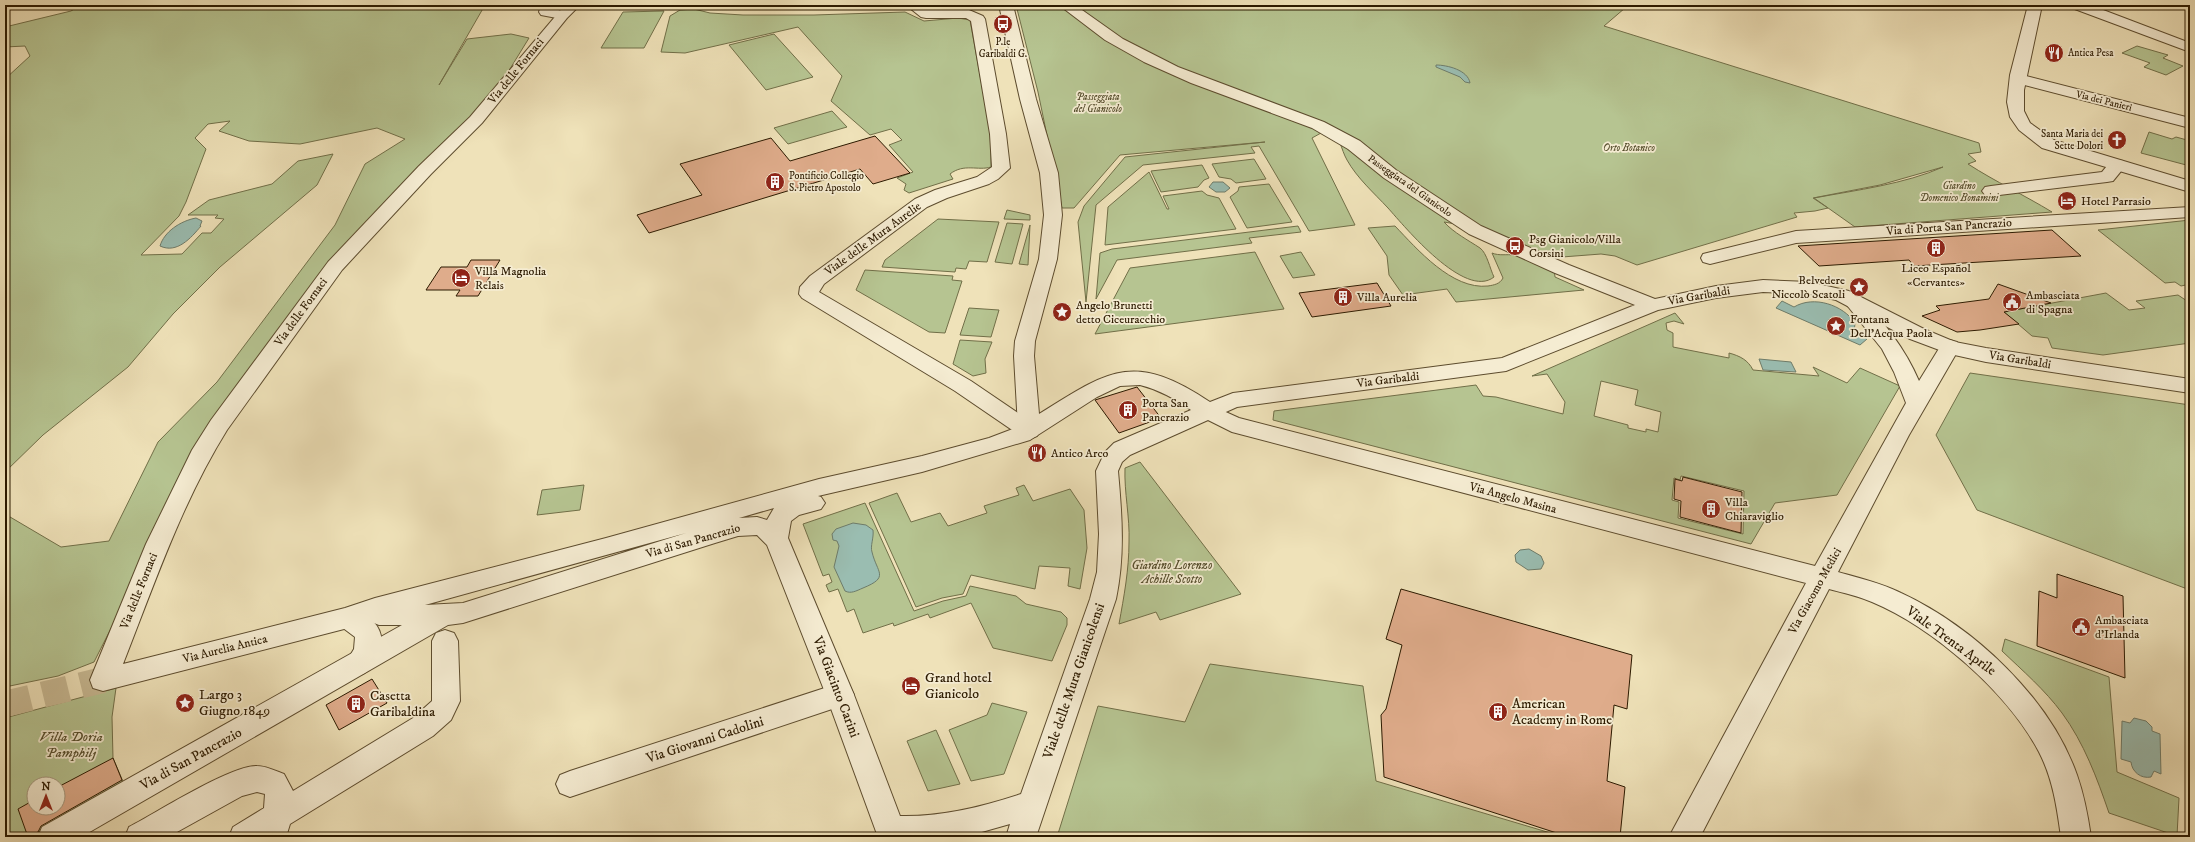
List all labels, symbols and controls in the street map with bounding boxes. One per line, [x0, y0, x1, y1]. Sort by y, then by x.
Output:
bus stop icon: P.le Garibaldi G. [992, 13, 1014, 35]
street label: Via delle Fornaci [484, 35, 547, 108]
place label: P.le Garibaldi G. [979, 36, 1027, 60]
restaurant icon: Antica Pesa [2043, 42, 2065, 64]
place label: Antica Pesa [2068, 47, 2114, 59]
street label: Via dei Panieri [2074, 88, 2134, 114]
park label: Passeggiata del Gianicolo [1073, 91, 1122, 115]
place label: Santa Maria dei Sette Dolori [2041, 128, 2103, 152]
church icon: Santa Maria dei Sette Dolori [2106, 129, 2128, 151]
park label: Orto Botanico [1603, 142, 1655, 154]
street label: Passeggiata del Gianicolo [1366, 152, 1454, 220]
place label: Pontificio Collegio S. Pietro Apostolo [789, 170, 864, 194]
building icon: Pontificio Collegio S. Pietro Apostolo [764, 171, 786, 193]
park label: Giardino Domenico Bonamini [1920, 180, 2000, 204]
hotel icon: Hotel Parrasio [2056, 190, 2078, 212]
place label: Hotel Parrasio [2081, 194, 2151, 209]
street label: Viale delle Mura Aurelie [821, 199, 924, 280]
street label: Via di Porta San Pancrazio [1885, 215, 2012, 239]
place label: Psg Gianicolo/Villa Corsini [1529, 232, 1622, 261]
bus stop icon: Psg Gianicolo/Villa Corsini [1504, 235, 1526, 257]
building icon: Liceo Español «Cervantes» [1925, 237, 1947, 259]
place label: Liceo Español «Cervantes» [1901, 261, 1971, 290]
place label: Villa Magnolia Relais [474, 264, 547, 293]
hotel icon: Villa Magnolia Relais [450, 267, 472, 289]
place label: Belvedere Niccolò Scatoli [1771, 273, 1845, 302]
street label: Via delle Fornaci [271, 275, 331, 350]
place icon: Belvedere Niccolò Scatoli [1848, 276, 1870, 298]
street label: Via Garibaldi [1666, 283, 1731, 309]
building icon: Villa Aurelia [1332, 286, 1354, 308]
place label: Ambasciata di Spagna [2026, 288, 2081, 317]
place label: Villa Aurelia [1356, 290, 1418, 305]
public building icon: Ambasciata di Spagna [2001, 291, 2023, 313]
place label: Angelo Brunetti detto Ciceuracchio [1076, 298, 1165, 327]
place icon: Angelo Brunetti detto Ciceuracchio [1051, 301, 1073, 323]
place label: Fontana Dell'Acqua Paola [1850, 312, 1933, 341]
place icon: Fontana Dell'Acqua Paola [1825, 315, 1847, 337]
street label: Via Garibaldi [1987, 348, 2052, 372]
street label: Via Garibaldi [1355, 369, 1420, 391]
place label: Porta San Pancrazio [1142, 396, 1189, 425]
building icon: Porta San Pancrazio [1117, 399, 1139, 421]
restaurant icon: Antico Arco [1026, 442, 1048, 464]
place label: Antico Arco [1051, 446, 1109, 461]
street label: Via Angelo Masina [1467, 479, 1559, 517]
place label: Villa Chiaraviglio [1724, 495, 1784, 524]
building icon: Villa Chiaraviglio [1700, 498, 1722, 520]
street label: Via di San Pancrazio [643, 520, 742, 562]
street label: Via Giacomo Medici [1785, 545, 1845, 638]
street label: Via delle Fornaci [117, 551, 161, 632]
park label: Giardino Lorenzo Achille Scotto [1132, 558, 1213, 587]
street label: Viale delle Mura Gianicolensi [1039, 600, 1109, 762]
street label: Viale Trenta Aprile [1902, 602, 2000, 680]
place label: Ambasciata d'Irlanda [2095, 613, 2150, 642]
public building icon: Ambasciata d'Irlanda [2070, 616, 2092, 638]
street label: Via Aurelia Antica [180, 631, 270, 667]
street label: Via Giacinto Carini [808, 633, 864, 740]
place label: Grand hotel Gianicolo [925, 669, 993, 703]
hotel icon: Grand hotel Gianicolo [900, 675, 922, 697]
place label: Largo 3 Giugno 1849 [199, 686, 270, 720]
place label: Casetta Garibaldina [370, 687, 435, 721]
place icon: Largo 3 Giugno 1849 [174, 692, 196, 714]
building icon: Casetta Garibaldina [345, 693, 367, 715]
place label: American Academy in Rome [1512, 695, 1612, 729]
building icon: American Academy in Rome [1487, 701, 1509, 723]
street label: Via Giovanni Cadolini [643, 712, 766, 768]
street label: Via di San Pancrazio [136, 724, 245, 795]
park label: Villa Doria Pamphilj [39, 728, 103, 762]
north arrow [26, 776, 66, 816]
text: N [41, 780, 51, 794]

